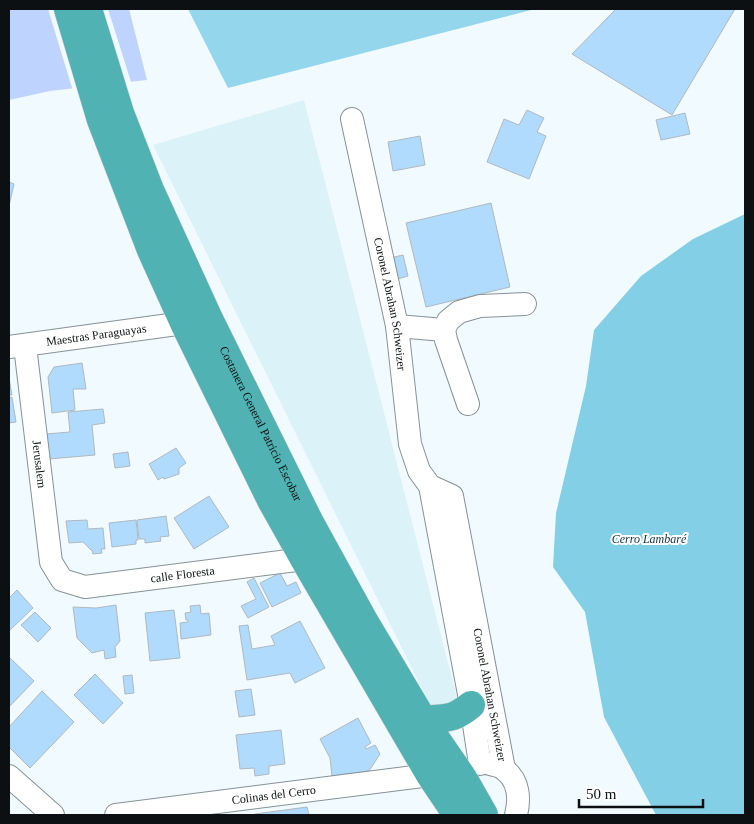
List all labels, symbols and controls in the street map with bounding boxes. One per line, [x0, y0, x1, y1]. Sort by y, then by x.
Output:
street label: Coronel Abrahan Schweizer [371, 236, 409, 371]
street label: Maestras Paraguayas [45, 321, 147, 349]
street label: Costanera General Patricio Escobar [217, 344, 305, 503]
street label: Jerusalem [29, 439, 49, 489]
park label: Cerro Lambaré [612, 532, 687, 546]
street label: calle Floresta [150, 563, 216, 586]
street label: Coronel Abrahan Schweizer [470, 627, 509, 762]
scale bar [579, 776, 703, 808]
street label: Colinas del Cerro [231, 783, 317, 807]
text: 50 m [586, 786, 617, 802]

